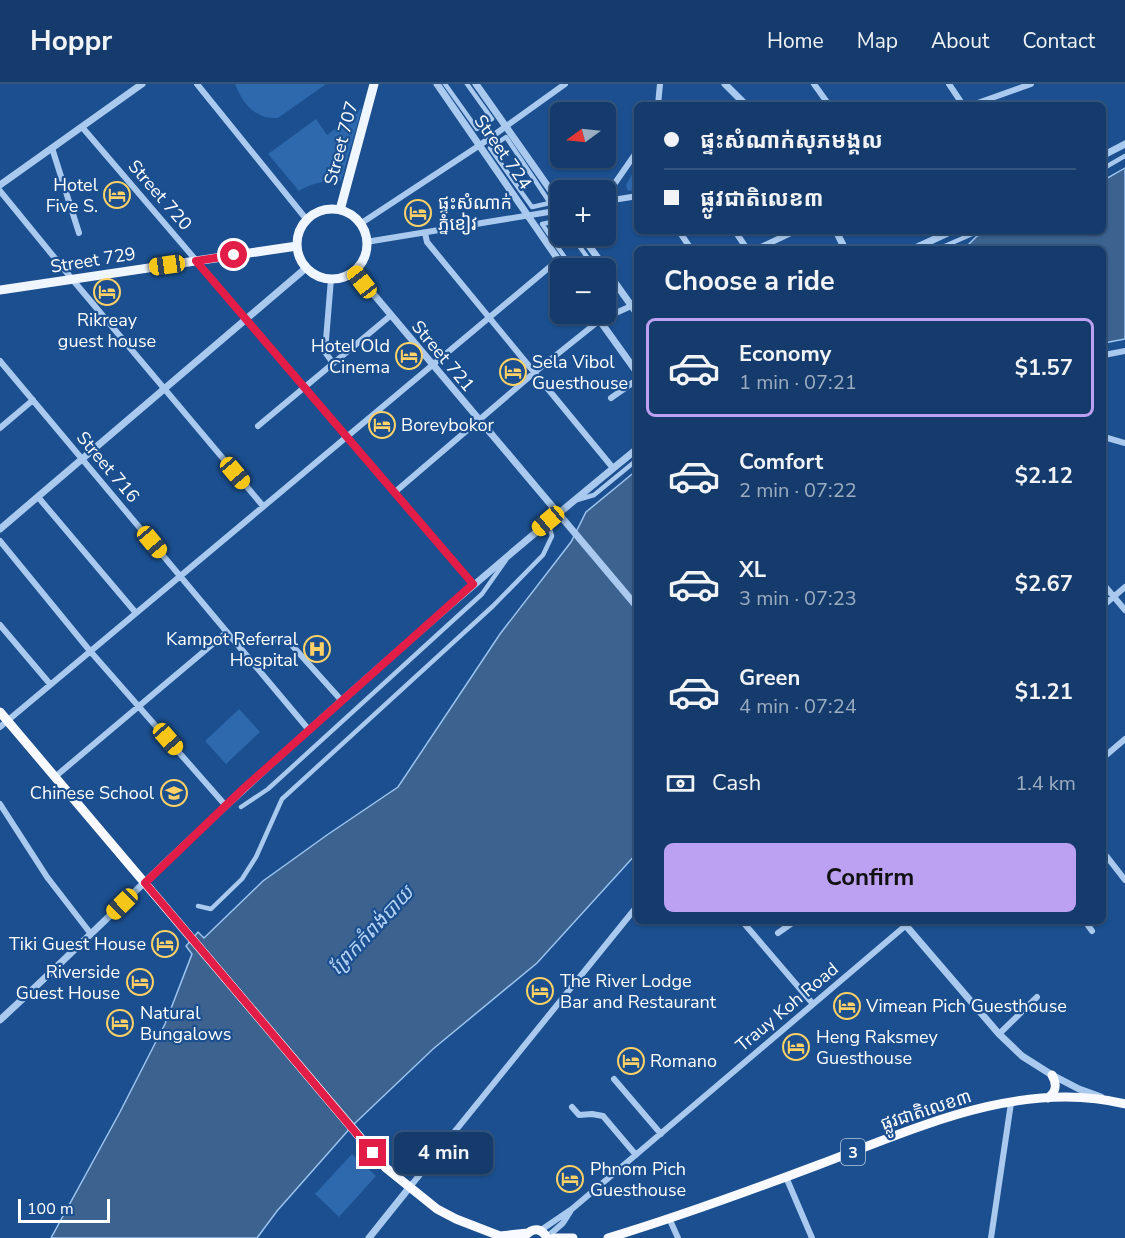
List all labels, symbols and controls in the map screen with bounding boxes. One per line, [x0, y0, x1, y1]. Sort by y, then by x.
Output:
text: Hoppr [30, 22, 112, 60]
text: Home [767, 27, 824, 55]
text: Map [857, 27, 898, 55]
text: About [931, 27, 989, 55]
text: Contact [1022, 27, 1095, 55]
street label: Street 707 [318, 98, 364, 188]
north arrow [550, 102, 616, 168]
map controls [550, 102, 616, 324]
street label: Street 724 [468, 110, 538, 194]
text: ផ្ទះសំណាក់សុភមង្គល [700, 126, 883, 156]
street label: Street 720 [123, 155, 197, 235]
place label: Hotel Five S. [46, 173, 99, 218]
hotel icon: Hotel Five S. [102, 180, 132, 210]
button: + [550, 180, 616, 246]
text: ផ្លូវជាតិលេខ៣ [700, 184, 823, 214]
place label: ផ្ទះសំណាក់ ភ្នំខៀវ [438, 191, 512, 236]
hotel icon: ផ្ទះសំណាក់ ភ្នំខៀវ [403, 198, 433, 228]
street label: Street 729 [49, 241, 137, 279]
route start [220, 241, 247, 268]
car [148, 254, 186, 276]
button: − [550, 258, 616, 324]
car [344, 262, 380, 302]
text: Choose a ride [664, 263, 835, 300]
hotel icon: Rikreay guest house [92, 277, 122, 307]
place label: Rikreay guest house [58, 308, 156, 353]
street label: Street 721 [406, 315, 480, 397]
place label: Hotel Old Cinema [311, 334, 390, 379]
text: Economy [739, 339, 831, 369]
hotel icon: Hotel Old Cinema [394, 341, 424, 371]
icon: car [667, 341, 721, 395]
place label: Sela Vibol Guesthouse [532, 350, 628, 395]
text: $1.57 [1015, 353, 1073, 383]
hotel icon: Sela Vibol Guesthouse [498, 357, 528, 387]
text: 1 min · 07:21 [739, 369, 857, 396]
hotel icon: Boreybokor [367, 410, 397, 440]
place label: Boreybokor [401, 413, 494, 437]
street label: Street 716 [71, 426, 145, 508]
text: Comfort [739, 447, 823, 477]
icon: car [667, 449, 721, 503]
car [217, 453, 253, 493]
text: $2.12 [1015, 461, 1073, 491]
text: 2 min · 07:22 [739, 477, 857, 504]
car [528, 503, 568, 539]
car [134, 522, 170, 562]
text: XL [739, 555, 766, 585]
icon: car [667, 557, 721, 611]
text: $2.67 [1015, 569, 1073, 599]
text: 3 min · 07:23 [739, 585, 857, 612]
place label: Kampot Referral Hospital [166, 627, 299, 672]
hospital icon: Kampot Referral Hospital [302, 634, 332, 664]
text: Green [739, 663, 800, 693]
icon: car [667, 665, 721, 719]
text: $1.21 [1015, 677, 1073, 707]
text: 4 min · 07:24 [739, 693, 857, 720]
car [149, 720, 187, 758]
icon: cash [664, 767, 697, 800]
text: Cash [712, 768, 761, 798]
text: 1.4 km [1015, 770, 1076, 797]
school or university icon: Chinese School [159, 778, 189, 808]
place label: Chinese School [30, 781, 155, 805]
button: Confirm [664, 843, 1076, 912]
water label: ព្រែកកំពង់បាយ [323, 879, 421, 981]
car [103, 885, 141, 923]
hotel icon: Tiki Guest House [150, 929, 180, 959]
place label: Tiki Guest House [9, 932, 146, 956]
street label: Trauy Koh Road [731, 957, 843, 1057]
place label: Riverside Guest House [16, 960, 120, 1005]
hotel icon: Riverside Guest House [125, 967, 155, 997]
place label: The River Lodge Bar and Restaurant [560, 969, 717, 1014]
hotel icon: The River Lodge Bar and Restaurant [525, 976, 555, 1006]
hotel icon: Vimean Pich Guesthouse [832, 991, 862, 1021]
place label: Vimean Pich Guesthouse [865, 994, 1067, 1018]
place label: Natural Bungalows [140, 1001, 231, 1046]
hotel icon: Natural Bungalows [105, 1008, 135, 1038]
place label: Heng Raksmey Guesthouse [816, 1025, 939, 1070]
hotel icon: Heng Raksmey Guesthouse [781, 1032, 811, 1062]
hotel icon: Romano [616, 1046, 646, 1076]
place label: Romano [650, 1049, 717, 1073]
street label: ផ្លូវជាតិលេខ៣ [878, 1084, 976, 1140]
callout: 4 min [394, 1132, 493, 1174]
route end [359, 1139, 386, 1166]
text: 4 min [418, 1139, 469, 1166]
road number: 3 [841, 1139, 865, 1165]
place label: Phnom Pich Guesthouse [590, 1157, 686, 1202]
hotel icon: Phnom Pich Guesthouse [555, 1164, 585, 1194]
scale bar [18, 1196, 110, 1224]
text: 100 m [27, 1198, 74, 1220]

